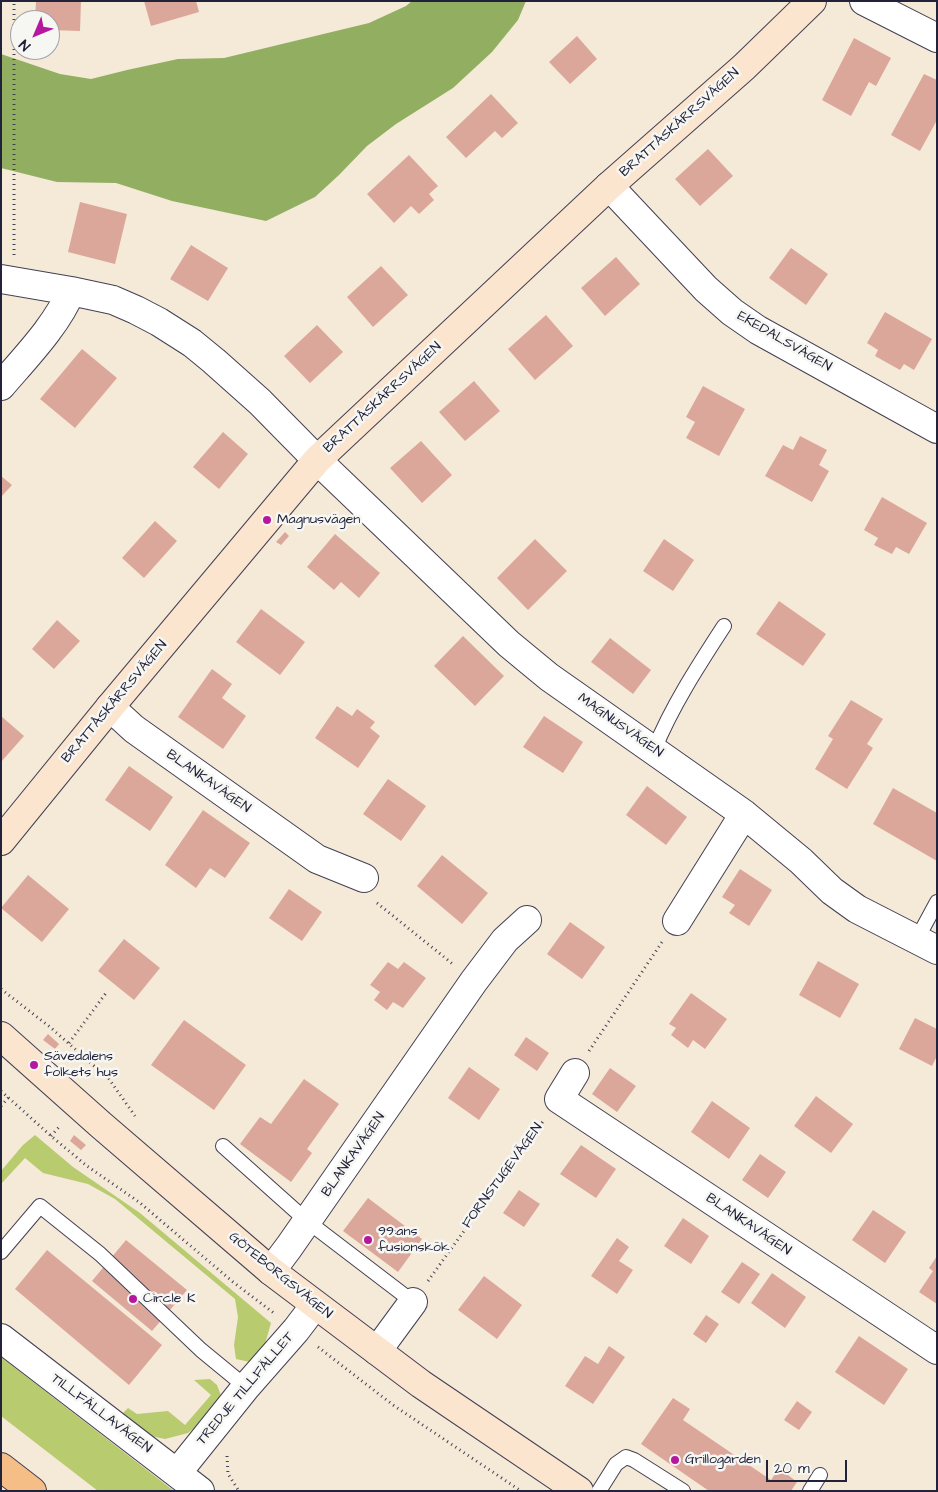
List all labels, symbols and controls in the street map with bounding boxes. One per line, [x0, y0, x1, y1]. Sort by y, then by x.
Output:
north arrow [10, 10, 60, 60]
text: N [15, 35, 35, 55]
street label: BRATTÅSKÄRRSVÄGEN [617, 65, 743, 181]
street label: EKEDALSVÄGEN [734, 308, 834, 376]
street label: BRATTÅSKÄRRSVÄGEN [321, 339, 445, 457]
place label: Magnusvägen [277, 512, 360, 528]
marker: Magnusvägen [261, 514, 273, 526]
street label: BRATTÅSKÄRRSVÄGEN [59, 637, 171, 767]
street label: MAGNUSVÄGEN [574, 690, 666, 762]
street label: BLANKAVÄGEN [162, 747, 254, 817]
place label: Sävedalens folkets hus [44, 1049, 118, 1082]
marker: Sävedalens folkets hus [28, 1059, 40, 1071]
street label: BLANKAVÄGEN [319, 1109, 389, 1201]
street label: FORNSTUGEVÄGEN [459, 1120, 547, 1232]
street label: BLANKAVÄGEN [702, 1190, 794, 1260]
place label: 99:ans fusionskök [378, 1224, 450, 1256]
street label: GÖTEBORGSVÄGEN [225, 1229, 335, 1323]
marker: 99:ans fusionskök [362, 1234, 374, 1246]
place label: Circle K [143, 1291, 195, 1307]
marker: Circle K [127, 1293, 139, 1305]
street label: TREDJE TILLFÄLLET [194, 1329, 298, 1449]
street label: TILLFÄLLAVÄGEN [47, 1371, 155, 1457]
scale bar [768, 1450, 849, 1482]
place label: Grillogården [685, 1452, 761, 1468]
marker: Grillogården [669, 1454, 681, 1466]
text: 20 m [774, 1458, 810, 1479]

